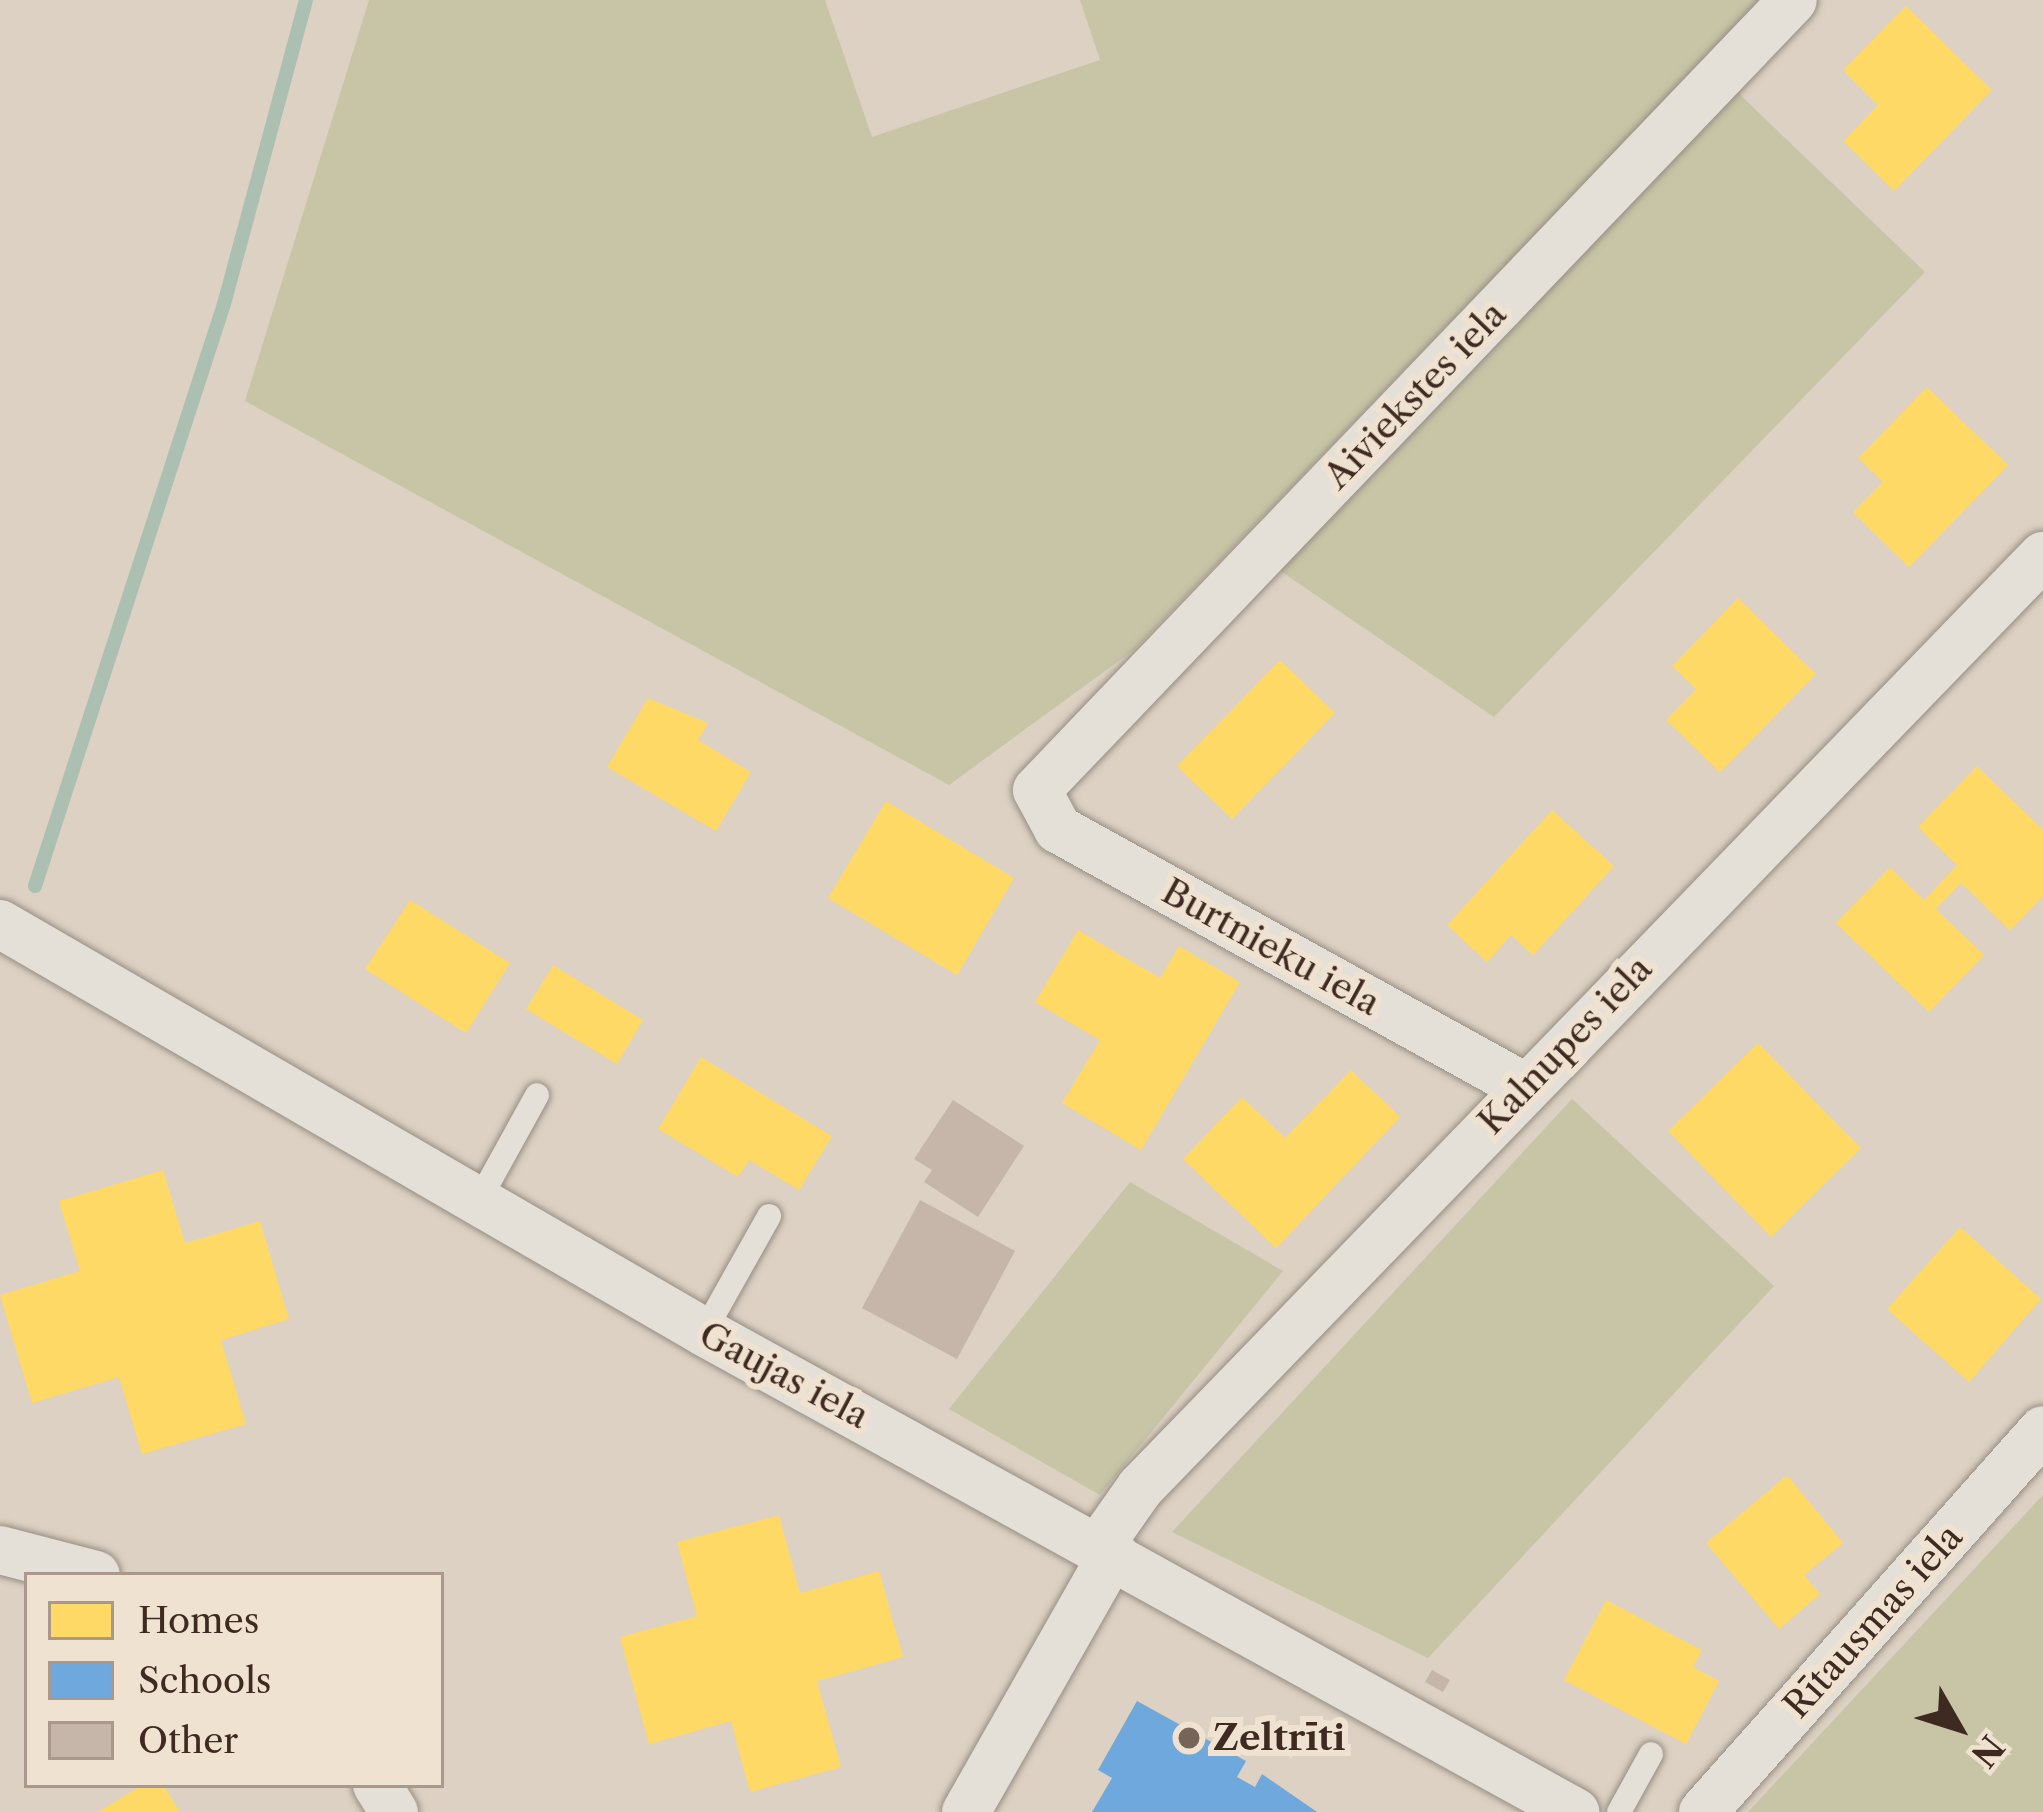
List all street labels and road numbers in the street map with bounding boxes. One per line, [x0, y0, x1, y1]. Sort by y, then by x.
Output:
street label: Aiviekstes iela [1315, 293, 1515, 497]
street label: Burtnieku iela [1155, 869, 1387, 1025]
street label: Kalnupes iela [1469, 947, 1661, 1143]
street label: Gaujas iela [692, 1312, 876, 1438]
street label: Rītausmas iela [1775, 1515, 1971, 1727]

